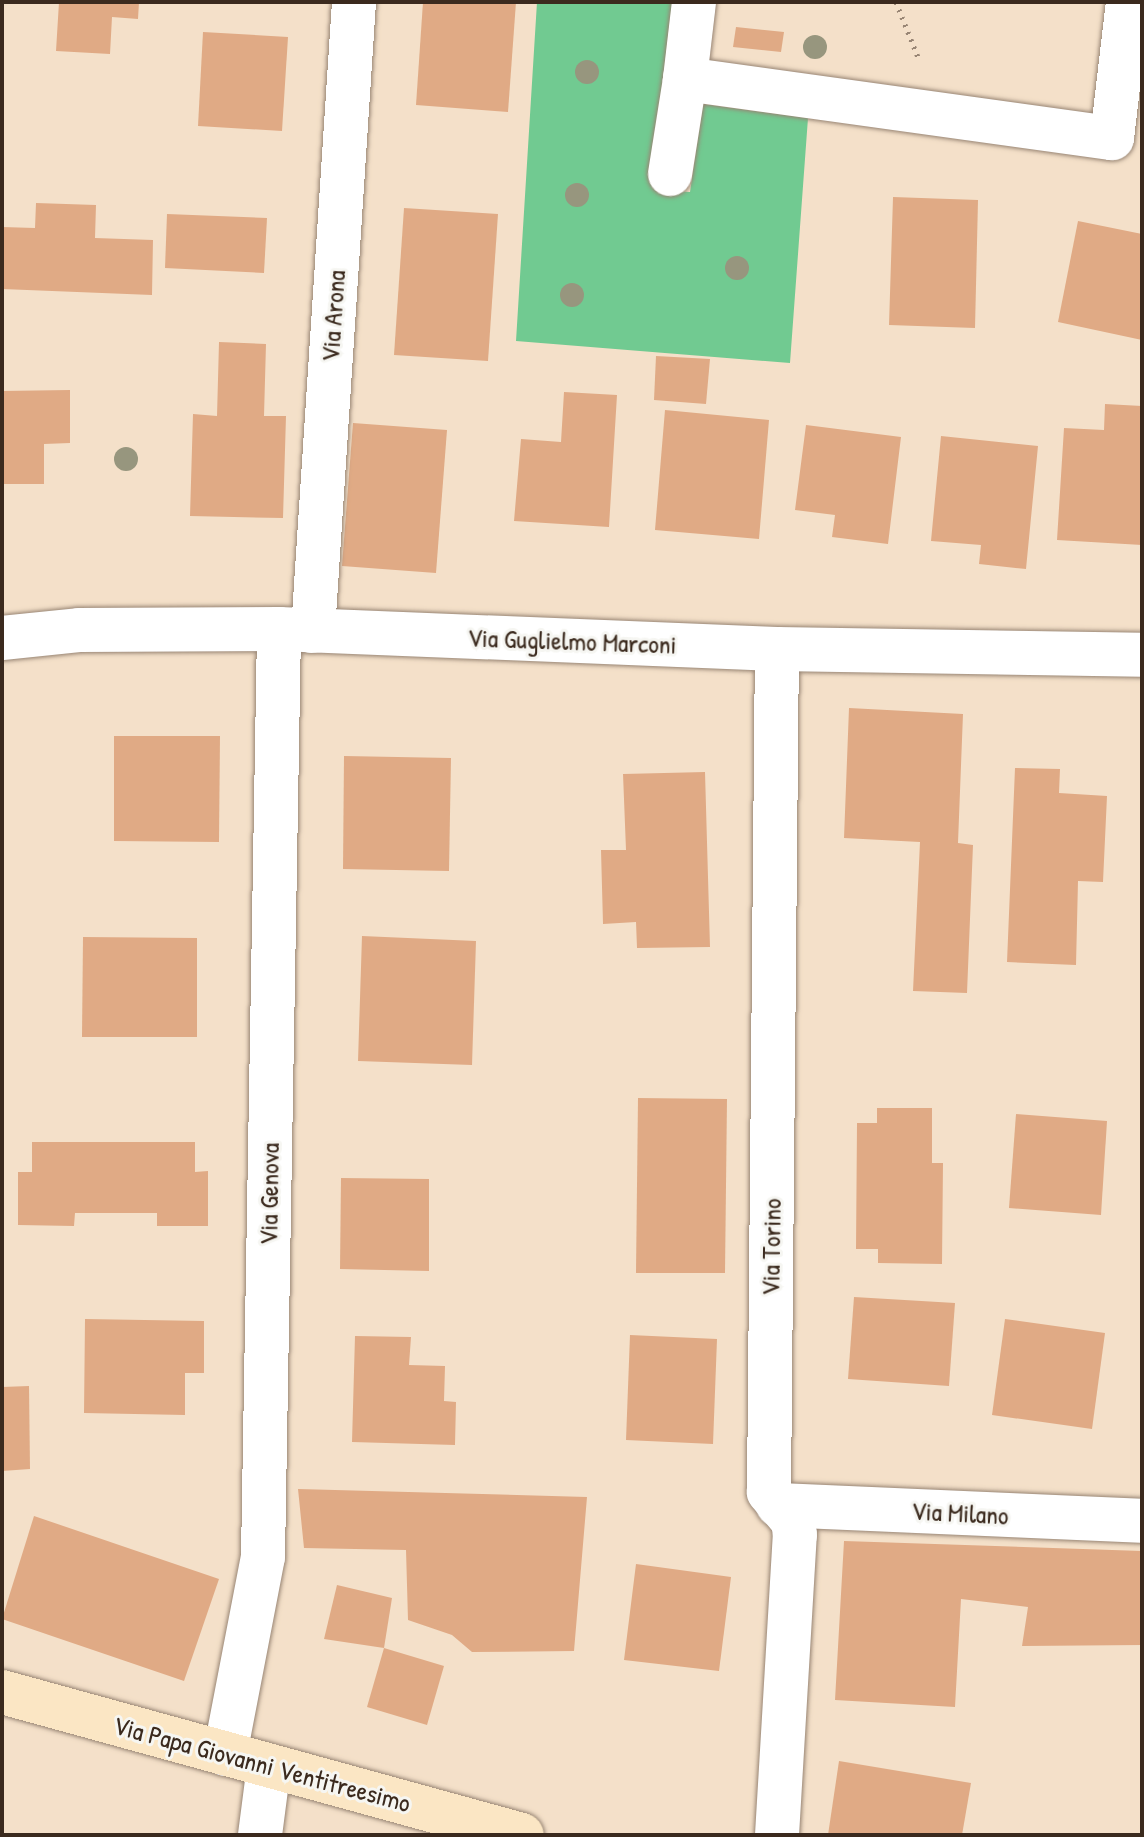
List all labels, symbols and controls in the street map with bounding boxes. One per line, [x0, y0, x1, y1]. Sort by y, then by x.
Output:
street label: Via Arona [314, 269, 352, 363]
street label: Via Guglielmo Marconi [467, 622, 677, 660]
street label: Via Genova [253, 1143, 285, 1245]
street label: Via Torino [755, 1198, 787, 1296]
street label: Via Milano [911, 1495, 1009, 1531]
street label: Via Papa Giovanni Ventitreesimo [110, 1709, 414, 1819]

